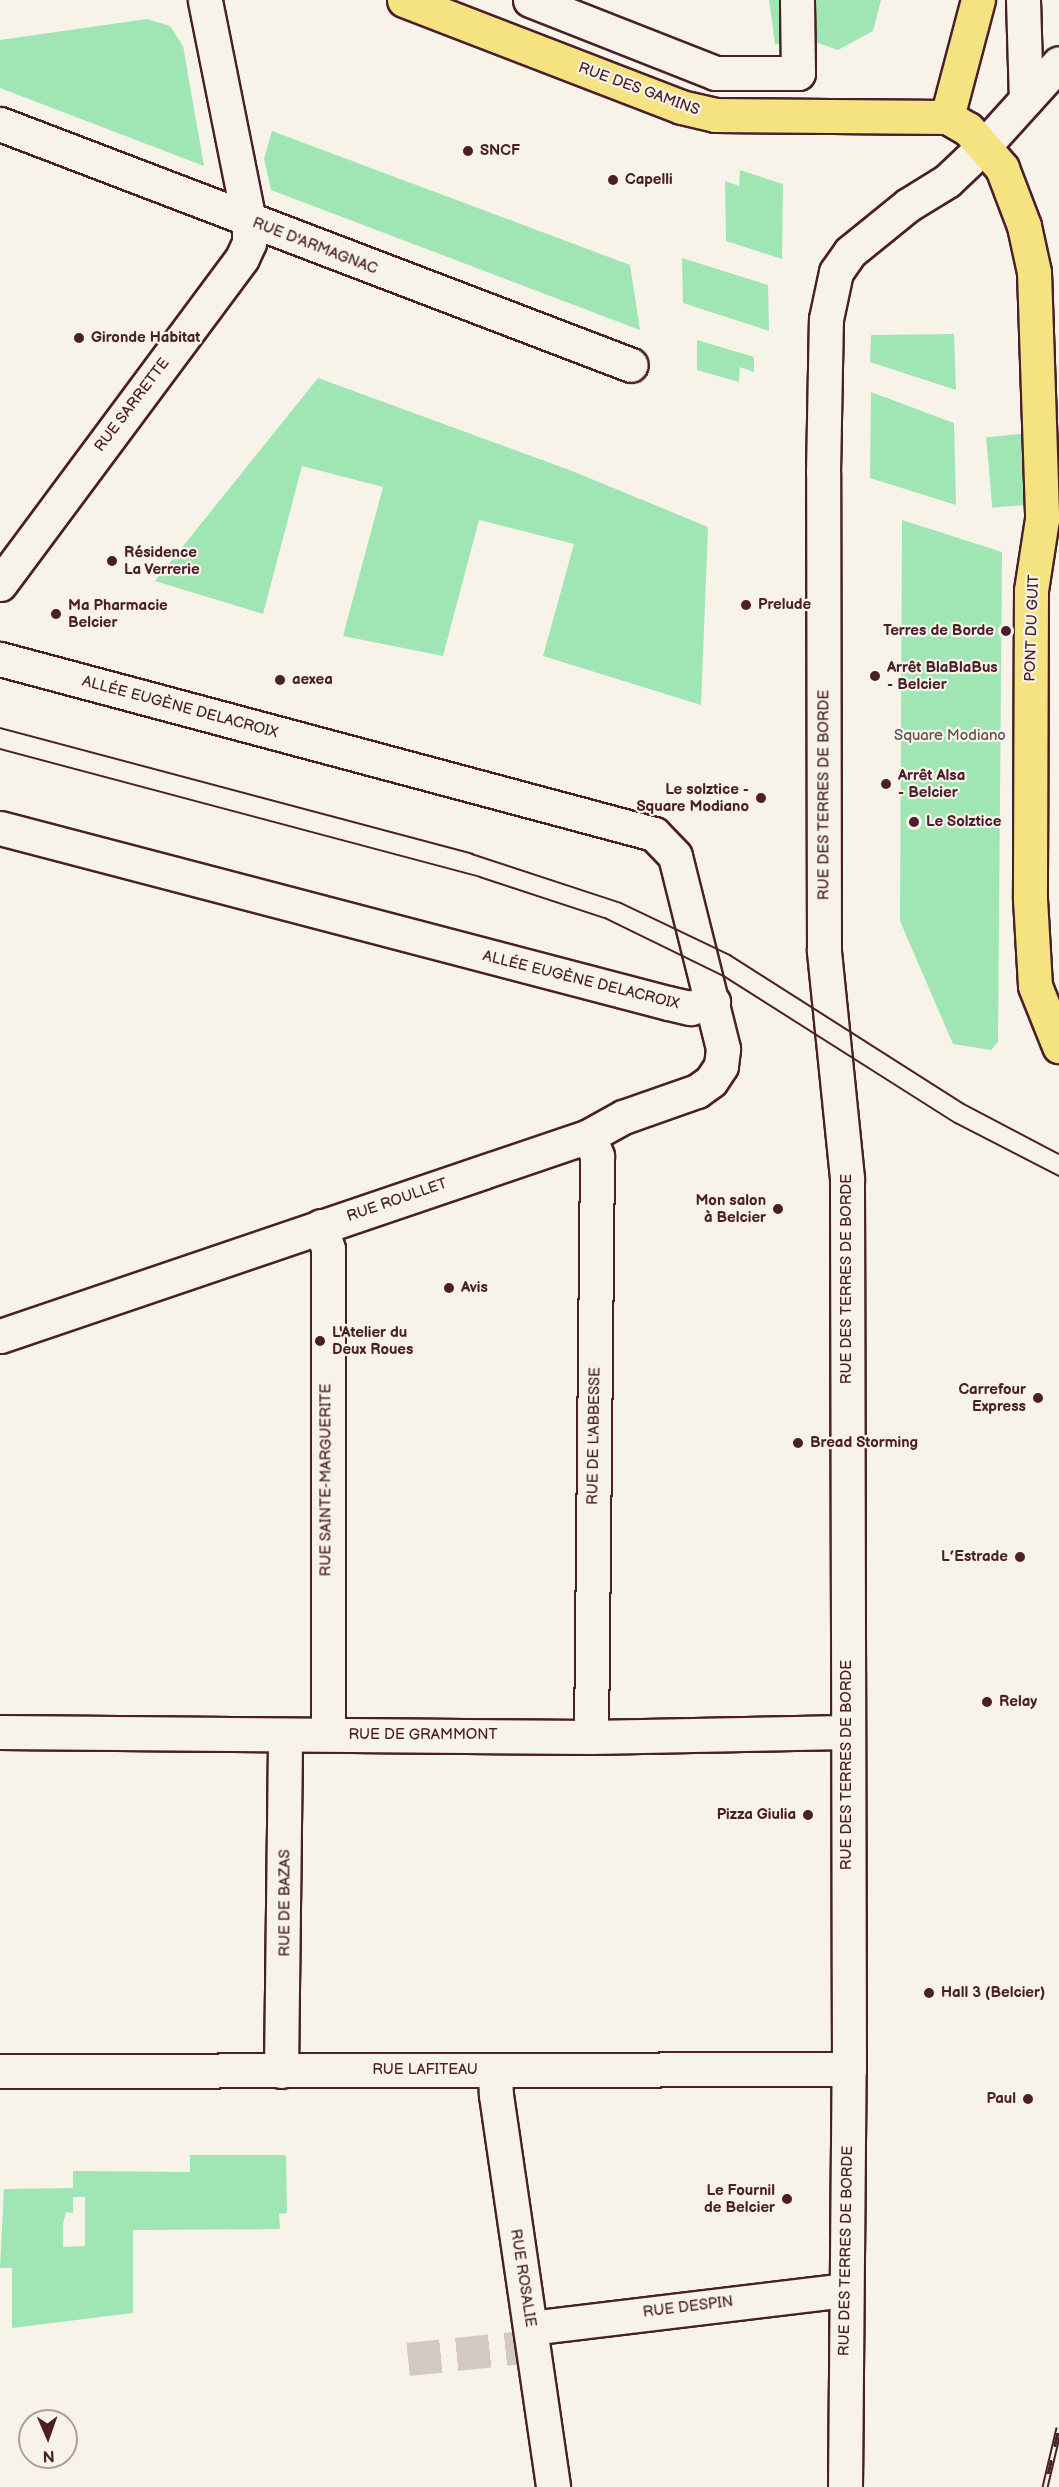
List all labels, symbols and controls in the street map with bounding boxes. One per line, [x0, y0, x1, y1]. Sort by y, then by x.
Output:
street label: RUE DES GAMINS [576, 59, 702, 119]
place label: SNCF [480, 142, 520, 160]
marker: SNCF [461, 144, 475, 158]
place label: Capelli [625, 171, 673, 189]
marker: Capelli [606, 173, 620, 187]
street label: RUE D'ARMAGNAC [250, 214, 380, 278]
place label: Gironde Habitat [91, 329, 200, 347]
marker: Gironde Habitat [72, 331, 86, 345]
street label: RUE SARRETTE [91, 354, 173, 456]
place label: Résidence La Verrerie [124, 543, 200, 578]
marker: Résidence La Verrerie [105, 554, 119, 568]
street label: PONT DU GUIT [1021, 574, 1043, 682]
place label: Ma Pharmacie Belcier [68, 596, 168, 631]
place label: Prelude [758, 596, 811, 614]
marker: Prelude [739, 598, 753, 612]
marker: Ma Pharmacie Belcier [49, 607, 63, 621]
place label: Terres de Borde [883, 622, 994, 640]
marker: Terres de Borde [999, 624, 1013, 638]
place label: Arrêt BlaBlaBus - Belcier [887, 658, 998, 693]
marker: Arrêt BlaBlaBus - Belcier [868, 669, 882, 683]
place label: aexea [292, 671, 333, 689]
street label: ALLÉE EUGÈNE DELACROIX [80, 672, 280, 742]
marker: aexea [273, 673, 287, 687]
street label: RUE DES TERRES DE BORDE [815, 690, 833, 900]
park label: Square Modiano [894, 727, 1006, 745]
place label: Arrêt Alsa - Belcier [898, 766, 965, 801]
marker: Arrêt Alsa - Belcier [879, 777, 893, 791]
place label: Le solztice - Square Modiano [637, 780, 749, 815]
marker: Le solztice - Square Modiano [754, 791, 768, 805]
place label: Le Solztice [926, 813, 1001, 831]
marker: Le Solztice [907, 815, 921, 829]
street label: ALLÉE EUGÈNE DELACROIX [481, 947, 681, 1013]
street label: RUE ROULLET [345, 1174, 449, 1226]
street label: RUE DES TERRES DE BORDE [838, 1174, 856, 1384]
place label: Mon salon à Belcier [695, 1191, 766, 1226]
marker: Mon salon à Belcier [771, 1202, 785, 1216]
place label: Avis [461, 1279, 488, 1297]
marker: Avis [442, 1281, 456, 1295]
place label: L'Atelier du Deux Roues [332, 1323, 413, 1358]
marker: L'Atelier du Deux Roues [313, 1334, 327, 1348]
street label: RUE DE L'ABBESSE [584, 1367, 604, 1505]
place label: Carrefour Express [958, 1380, 1026, 1415]
street label: RUE SAINTE-MARGUERITE [317, 1383, 335, 1577]
marker: Carrefour Express [1031, 1391, 1045, 1405]
place label: Bread Storming [810, 1434, 918, 1452]
marker: Bread Storming [791, 1436, 805, 1450]
place label: L’Estrade [941, 1548, 1008, 1566]
marker: L’Estrade [1013, 1550, 1027, 1564]
street label: RUE DES TERRES DE BORDE [838, 1660, 856, 1870]
place label: Relay [999, 1693, 1037, 1711]
marker: Relay [980, 1695, 994, 1709]
street label: RUE DE GRAMMONT [348, 1726, 498, 1744]
place label: Pizza Giulia [717, 1806, 796, 1824]
marker: Pizza Giulia [801, 1808, 815, 1822]
street label: RUE DE BAZAS [276, 1849, 294, 1957]
place label: Hall 3 (Belcier) [941, 1984, 1045, 2002]
marker: Hall 3 (Belcier) [922, 1986, 936, 2000]
street label: RUE LAFITEAU [372, 2061, 478, 2079]
place label: Paul [986, 2090, 1016, 2108]
marker: Paul [1021, 2092, 1035, 2106]
street label: RUE DES TERRES DE BORDE [835, 2145, 857, 2357]
place label: Le Fournil de Belcier [704, 2181, 775, 2216]
marker: Le Fournil de Belcier [780, 2192, 794, 2206]
street label: RUE ROSALIE [506, 2228, 540, 2328]
street label: RUE DESPIN [642, 2293, 734, 2321]
north arrow [18, 2409, 78, 2469]
text: N [42, 2446, 55, 2465]

